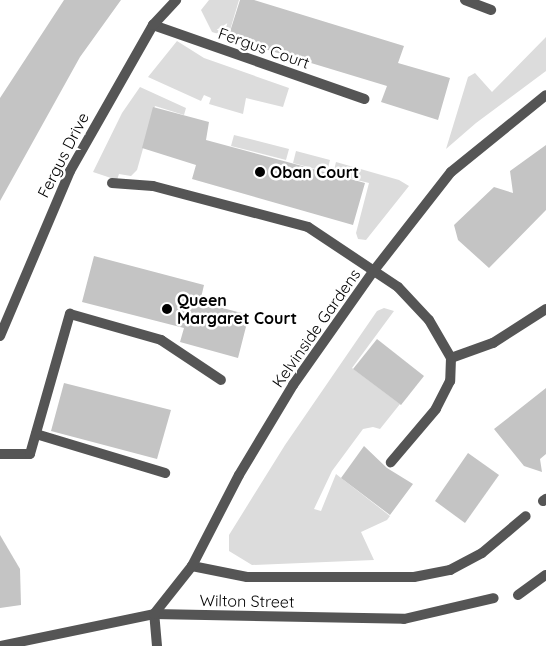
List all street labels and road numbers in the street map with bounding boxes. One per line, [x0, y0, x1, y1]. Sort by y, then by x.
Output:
street label: Fergus Court [216, 23, 312, 73]
street label: Fergus Drive [33, 109, 93, 201]
street label: Kelvinside Gardens [268, 265, 364, 391]
street label: Wilton Street [199, 591, 295, 611]

